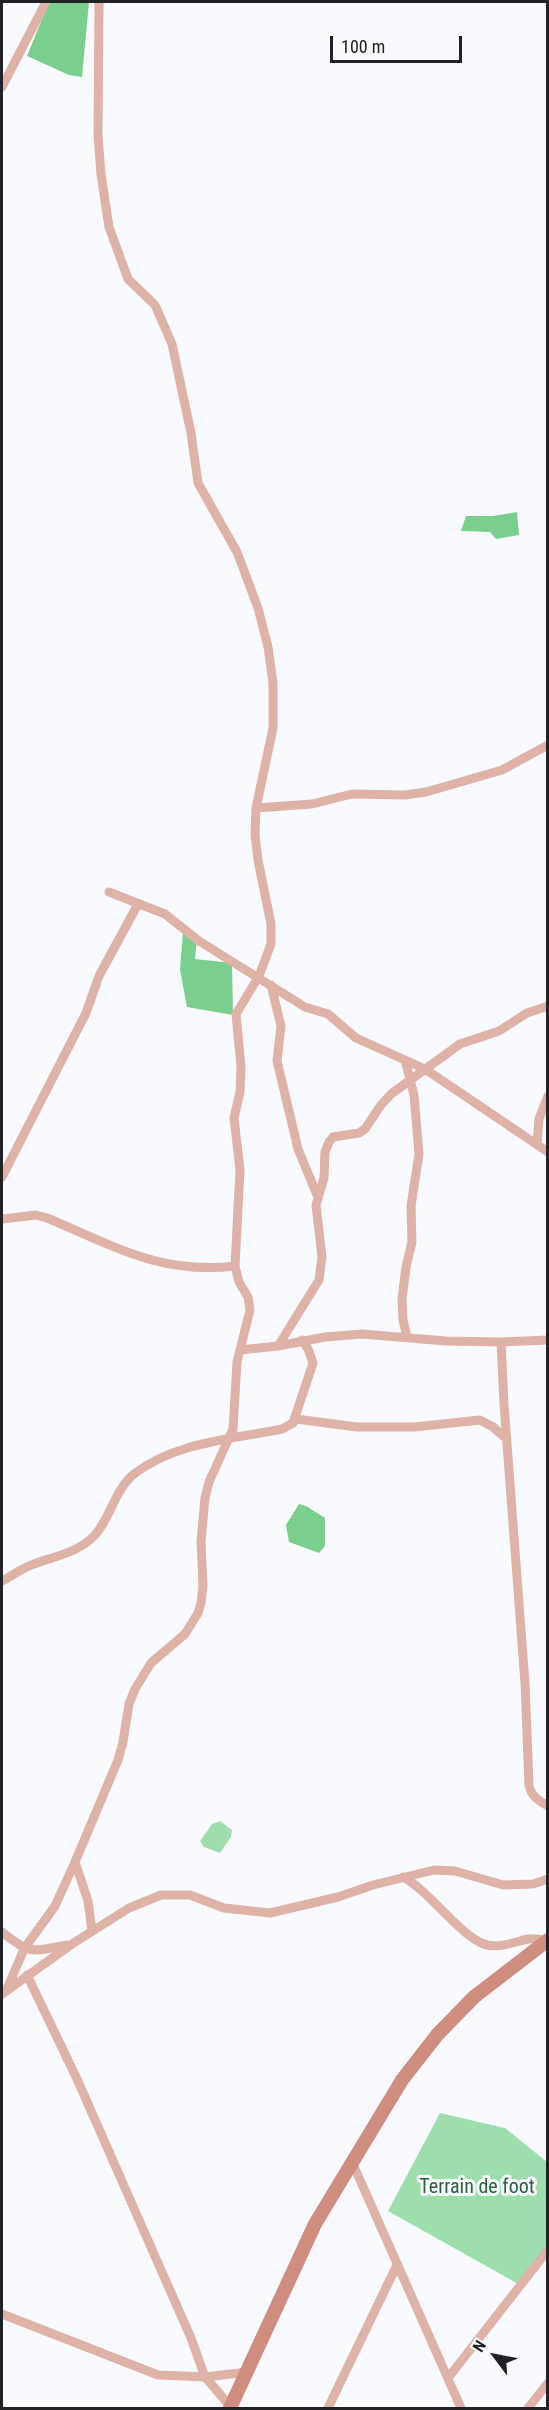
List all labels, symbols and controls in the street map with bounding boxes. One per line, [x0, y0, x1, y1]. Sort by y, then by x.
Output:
scale bar [333, 24, 465, 62]
text: 100 m [341, 36, 385, 57]
park label: Terrain de foot [419, 2176, 535, 2200]
north arrow [465, 2326, 525, 2386]
text: N [469, 2337, 490, 2355]

